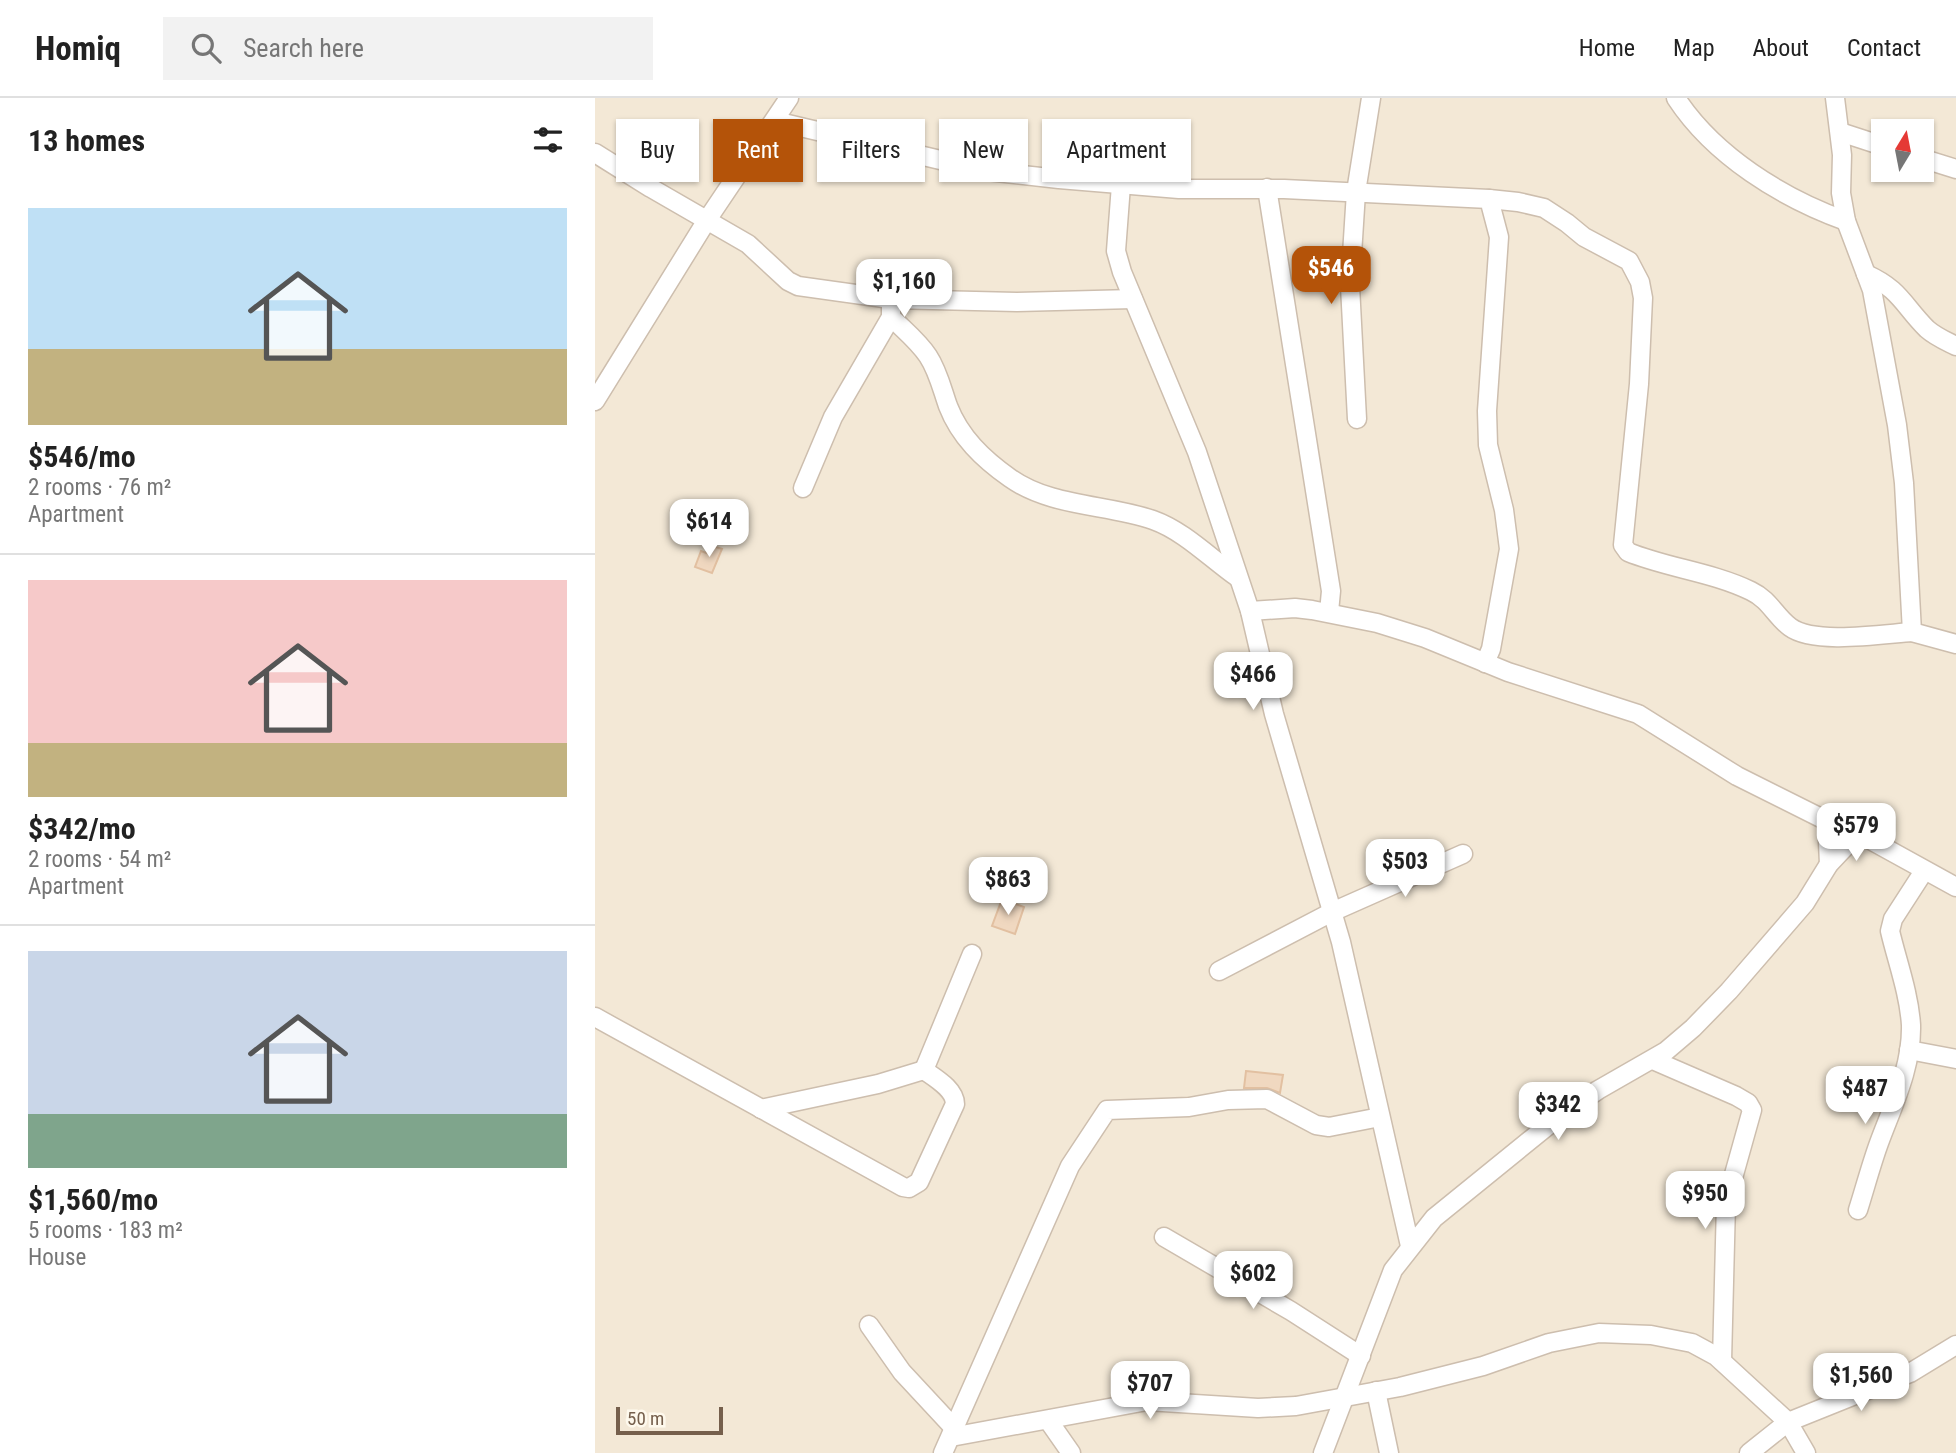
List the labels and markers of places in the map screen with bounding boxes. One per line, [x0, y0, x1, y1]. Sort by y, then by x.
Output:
pin: $546 [1290, 246, 1372, 306]
pin: $1,160 [847, 260, 961, 319]
pin: $614 [668, 500, 750, 559]
pin: $466 [1212, 652, 1294, 712]
pin: $579 [1815, 804, 1897, 863]
pin: $503 [1364, 840, 1446, 899]
pin: $863 [967, 858, 1049, 917]
pin: $487 [1824, 1066, 1906, 1126]
pin: $342 [1517, 1082, 1599, 1142]
pin: $950 [1664, 1172, 1746, 1231]
pin: $602 [1212, 1252, 1294, 1311]
pin: $1,560 [1804, 1354, 1918, 1413]
pin: $707 [1109, 1362, 1191, 1421]

